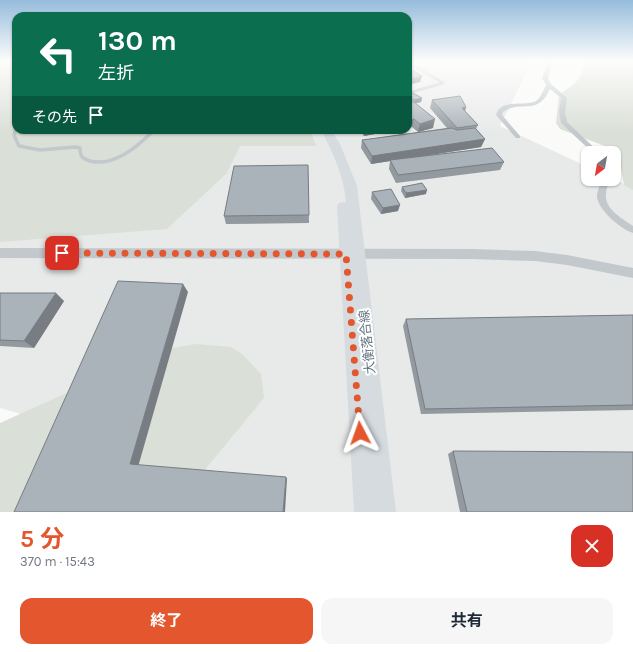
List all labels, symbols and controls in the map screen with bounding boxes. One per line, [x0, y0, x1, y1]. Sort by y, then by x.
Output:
text: 130 m [98, 24, 177, 57]
icon: left [32, 28, 84, 80]
text: 左折 [98, 62, 134, 84]
icon: arrive [85, 104, 107, 126]
text: その先 [32, 108, 77, 126]
north arrow [581, 146, 621, 186]
map controls [581, 146, 621, 186]
pin [45, 236, 79, 270]
icon: arrive [51, 242, 73, 264]
street label: 大衡落合線 [356, 309, 378, 375]
position arrow [339, 412, 381, 454]
text: 5 分 [20, 525, 64, 553]
button: close [571, 525, 613, 567]
text: 370 m · 15:43 [20, 554, 95, 569]
button: 終了 [20, 598, 313, 644]
button: 共有 [321, 598, 613, 644]

